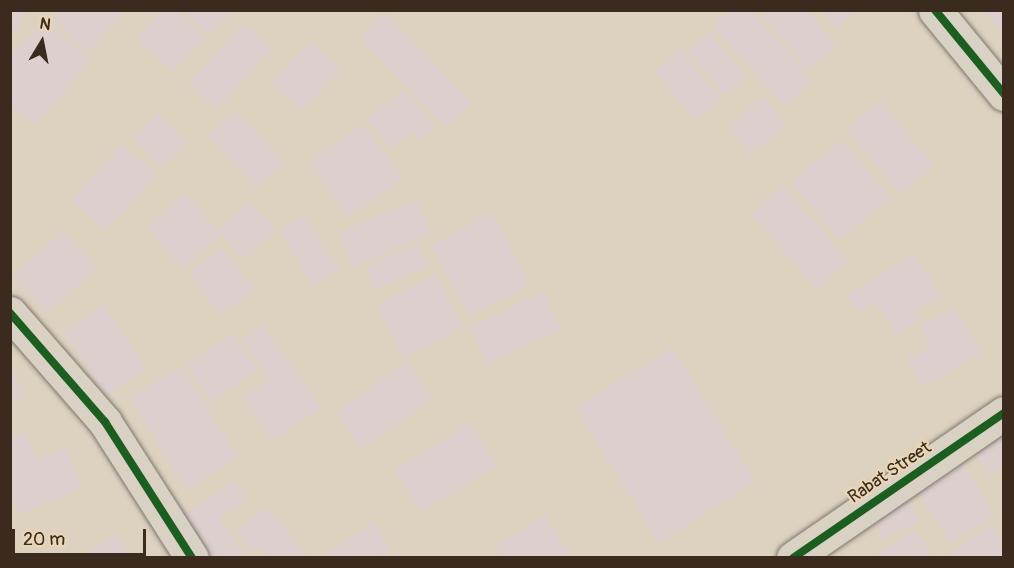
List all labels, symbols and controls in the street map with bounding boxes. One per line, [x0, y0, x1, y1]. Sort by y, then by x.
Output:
north arrow [12, 12, 72, 72]
text: N [38, 13, 52, 35]
street label: Rabat Street [844, 437, 936, 509]
scale bar [15, 517, 148, 555]
text: 20 m [23, 528, 65, 551]

